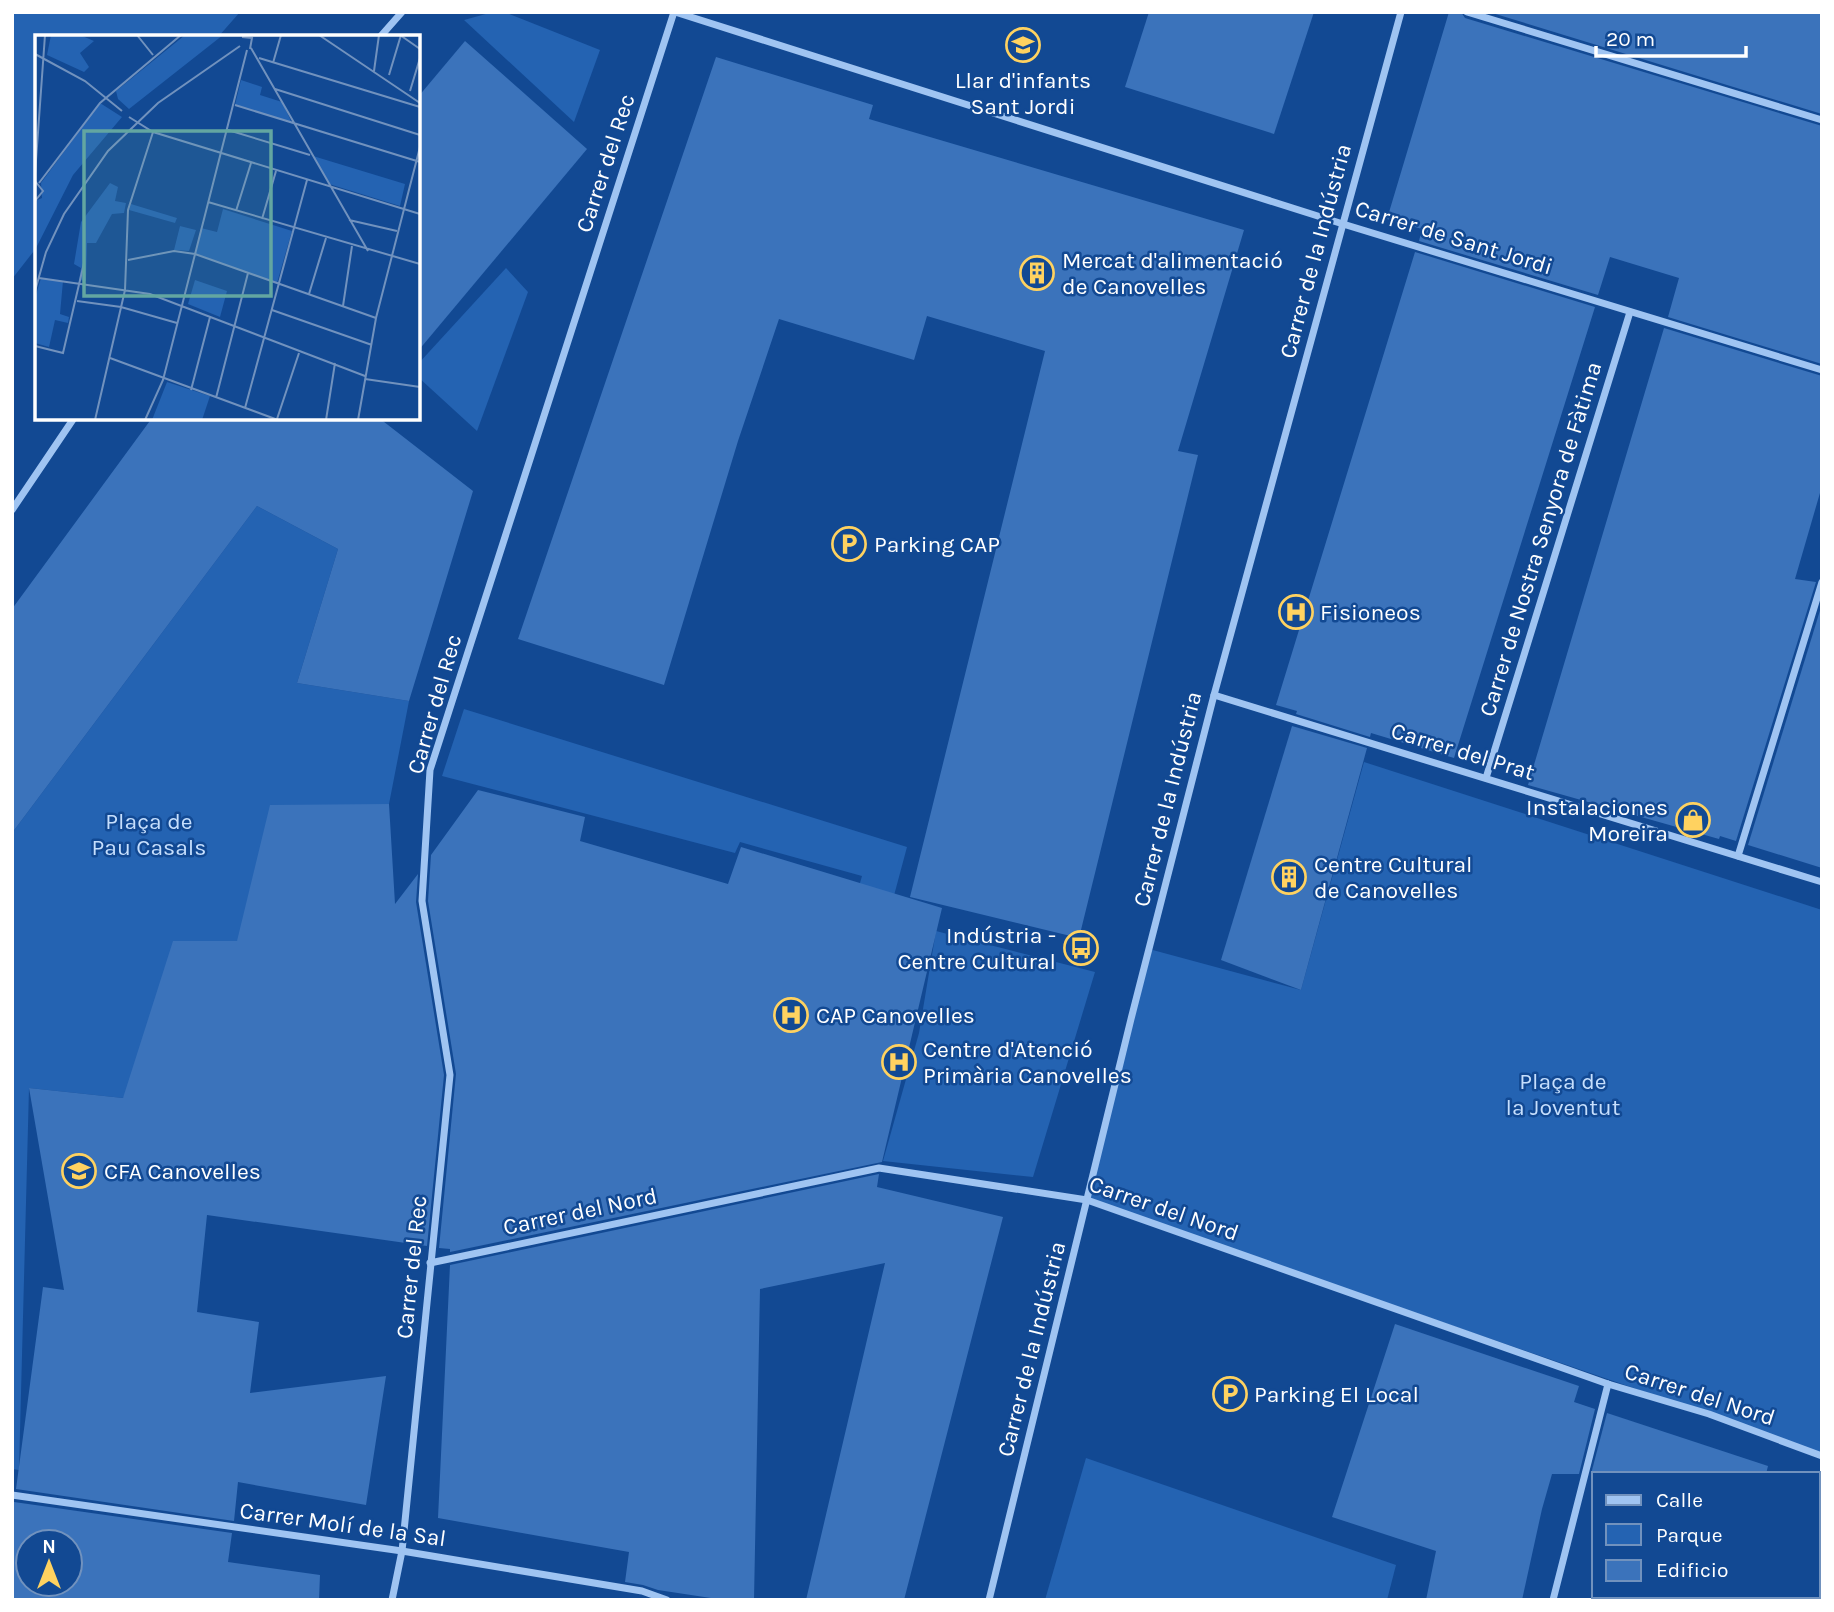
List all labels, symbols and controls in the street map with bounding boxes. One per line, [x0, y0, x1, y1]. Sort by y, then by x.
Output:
scale bar [1596, 14, 1746, 58]
school or university icon: Llar d'infants Sant Jordi [1004, 26, 1042, 64]
text: 20 m [1606, 27, 1655, 51]
inset map [35, 35, 420, 420]
place label: Llar d'infants Sant Jordi [955, 67, 1091, 120]
street label: Carrer del Rec [570, 90, 641, 236]
street label: Carrer de la Indústria [1274, 141, 1357, 361]
street label: Carrer de Sant Jordi [1352, 195, 1556, 280]
place label: Mercat d'alimentació de Canovelles [1062, 247, 1283, 300]
building icon: Mercat d'alimentació de Canovelles [1018, 254, 1056, 292]
street label: Carrer de Nostra Senyora de Fàtima [1474, 359, 1607, 720]
parking icon: Parking CAP [830, 525, 868, 563]
place label: Parking CAP [874, 531, 1000, 558]
hospital icon: Fisioneos [1277, 593, 1315, 631]
place label: Fisioneos [1320, 599, 1421, 626]
street label: Carrer del Rec [402, 631, 467, 777]
street label: Carrer de la Indústria [1128, 689, 1207, 910]
street label: Carrer del Prat [1388, 717, 1538, 786]
place label: Instalaciones Moreira [1526, 794, 1668, 847]
shop icon: Instalaciones Moreira [1674, 801, 1712, 839]
park label: Plaça de Pau Casals [92, 808, 206, 861]
place label: Centre Cultural de Canovelles [1314, 851, 1472, 904]
building icon: Centre Cultural de Canovelles [1270, 858, 1308, 896]
place label: Indústria - Centre Cultural [898, 922, 1056, 975]
bus stop icon: Indústria - Centre Cultural [1062, 929, 1100, 967]
hospital icon: CAP Canovelles [772, 996, 810, 1034]
place label: CAP Canovelles [816, 1002, 975, 1029]
place label: Centre d'Atenció Primària Canovelles [923, 1036, 1132, 1089]
hospital icon: Centre d'Atenció Primària Canovelles [880, 1043, 918, 1081]
park label: Plaça de la Joventut [1506, 1068, 1621, 1121]
school or university icon: CFA Canovelles [60, 1152, 98, 1190]
place label: CFA Canovelles [104, 1158, 261, 1185]
street label: Carrer del Nord [1085, 1170, 1242, 1247]
street label: Carrer del Nord [501, 1182, 659, 1241]
street label: Carrer del Rec [391, 1194, 432, 1340]
street label: Carrer de la Indústria [992, 1239, 1071, 1460]
street label: Carrer del Nord [1621, 1357, 1778, 1432]
parking icon: Parking El Local [1211, 1375, 1249, 1413]
place label: Parking El Local [1254, 1381, 1419, 1408]
legend [1592, 1472, 1820, 1598]
text: Calle [1656, 1488, 1703, 1512]
street label: Carrer Molí de la Sal [238, 1497, 448, 1552]
text: Parque [1656, 1523, 1723, 1547]
north arrow [14, 1528, 84, 1598]
text: N [42, 1536, 56, 1558]
text: Edificio [1656, 1558, 1729, 1582]

